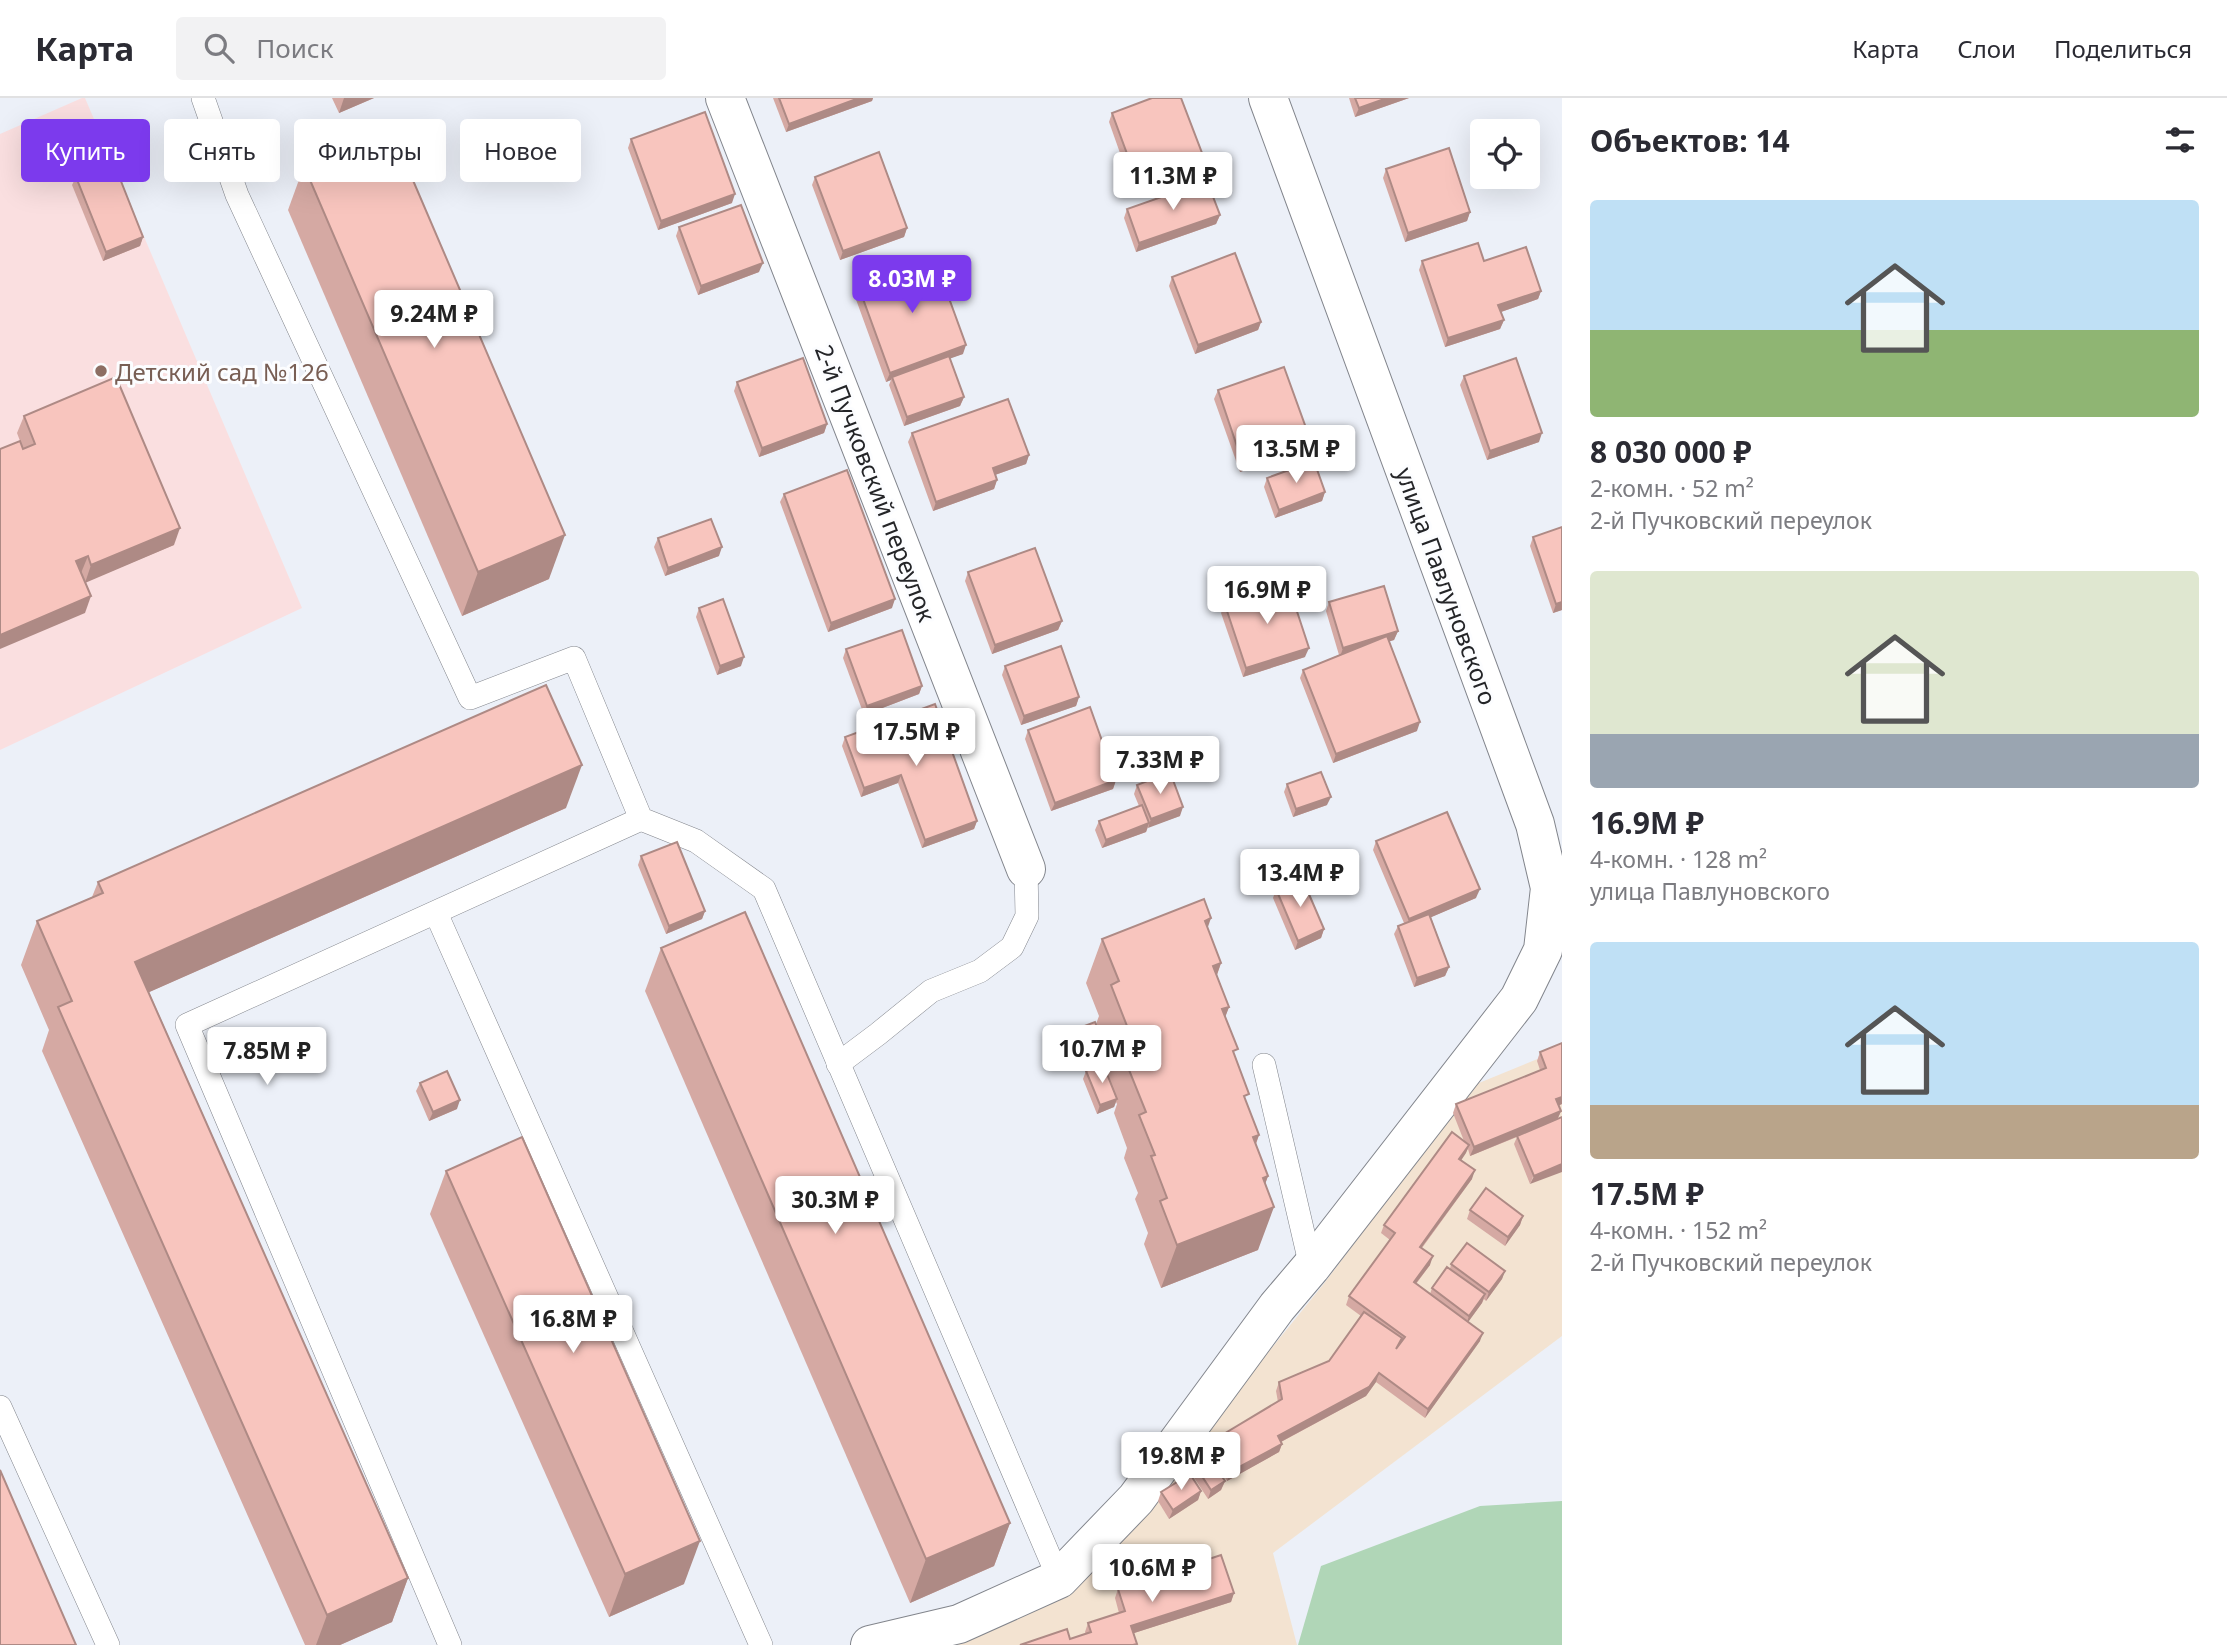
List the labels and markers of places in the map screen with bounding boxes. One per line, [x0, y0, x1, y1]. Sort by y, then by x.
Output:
pin: 11.3M ₽ [1108, 152, 1238, 212]
pin: 8.03M ₽ [847, 256, 977, 315]
pin: 9.24M ₽ [369, 290, 499, 350]
place label: Детский сад №126 [115, 355, 329, 388]
marker: Детский сад №126 [93, 363, 109, 379]
pin: 13.5M ₽ [1231, 426, 1361, 485]
pin: 16.9M ₽ [1202, 566, 1332, 626]
pin: 17.5M ₽ [851, 708, 981, 768]
pin: 7.33M ₽ [1095, 736, 1225, 796]
pin: 13.4M ₽ [1235, 850, 1365, 909]
pin: 10.7M ₽ [1037, 1026, 1167, 1085]
pin: 7.85M ₽ [202, 1028, 332, 1087]
pin: 30.3M ₽ [770, 1176, 900, 1236]
pin: 16.8M ₽ [508, 1296, 638, 1355]
pin: 19.8M ₽ [1116, 1432, 1246, 1492]
pin: 10.6M ₽ [1087, 1544, 1217, 1604]

